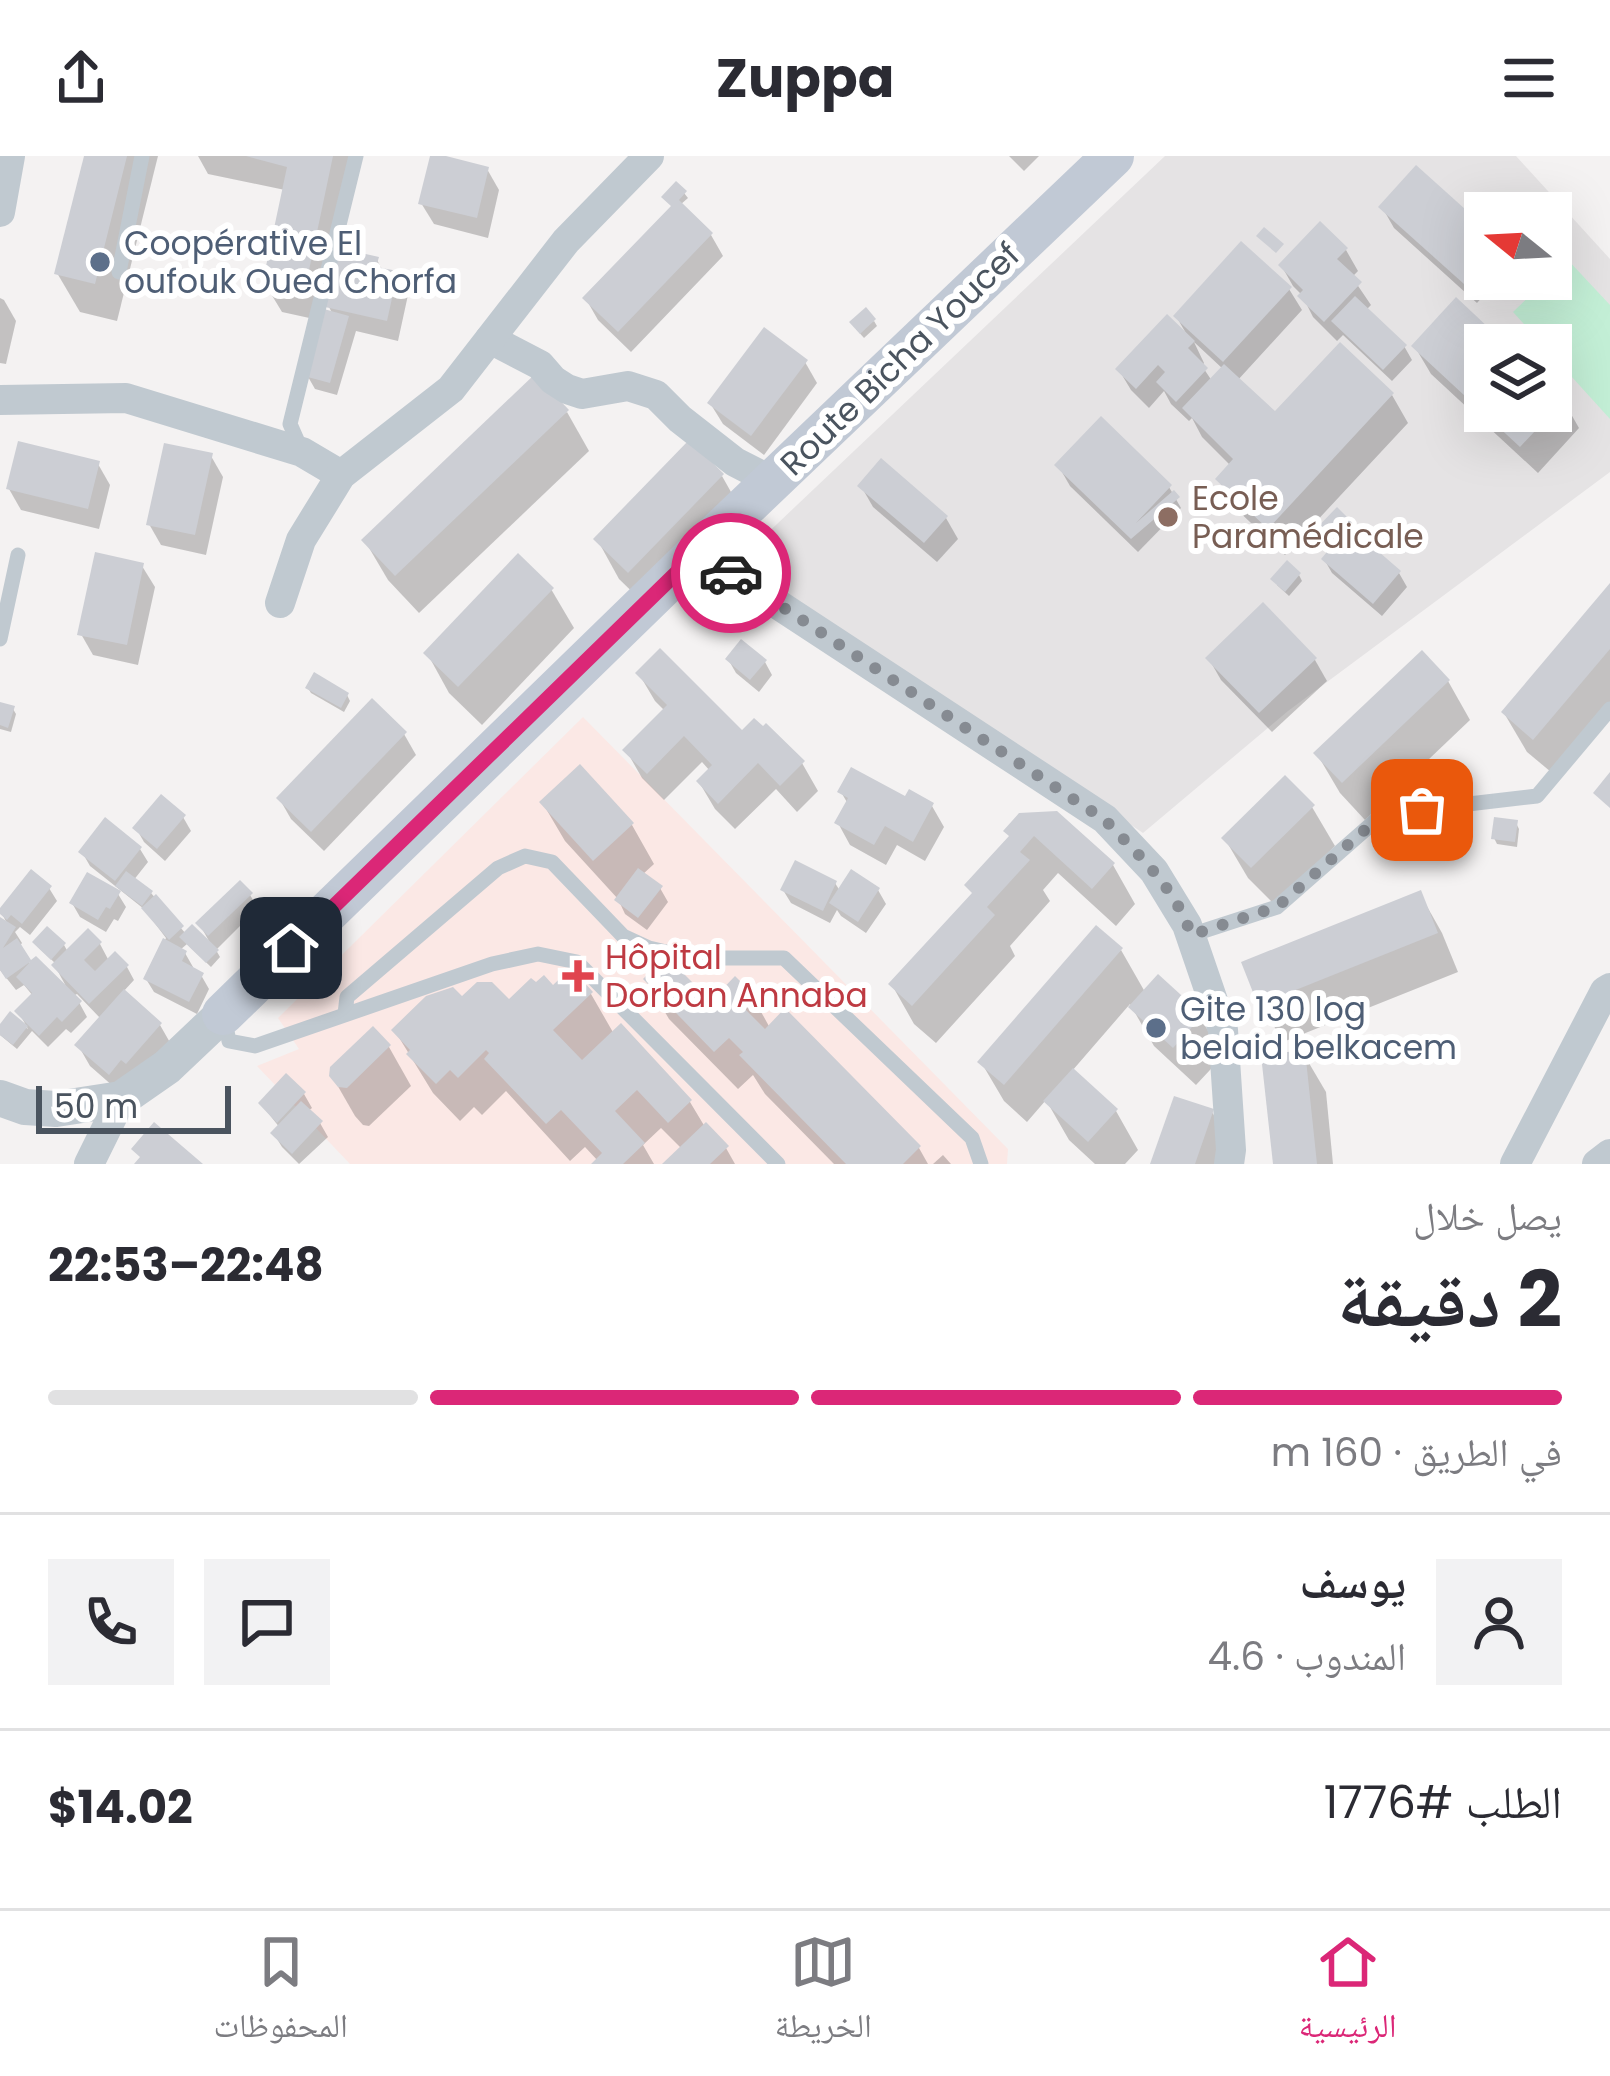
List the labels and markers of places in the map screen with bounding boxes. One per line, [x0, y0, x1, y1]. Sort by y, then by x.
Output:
place label: Coopérative El oufouk Oued Chorfa [124, 220, 457, 305]
marker: Coopérative El oufouk Oued Chorfa [87, 249, 113, 275]
place label: Ecole Paramédicale [1192, 475, 1424, 560]
marker: Ecole Paramédicale [1155, 504, 1181, 530]
pin [1371, 759, 1473, 861]
pin [240, 897, 342, 999]
place label: Hôpital Dorban Annaba [605, 934, 868, 1019]
marker: Hôpital Dorban Annaba [562, 960, 594, 992]
place label: Gite 130 log belaid belkacem [1180, 986, 1457, 1071]
marker: Gite 130 log belaid belkacem [1143, 1015, 1169, 1041]

